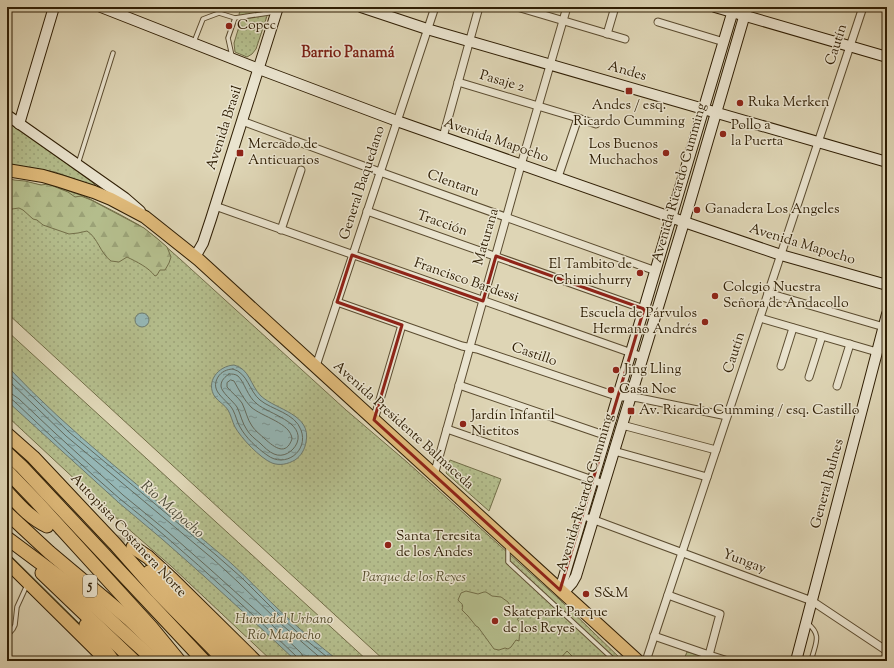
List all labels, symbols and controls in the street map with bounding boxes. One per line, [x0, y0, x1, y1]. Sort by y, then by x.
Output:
place label: Copec [237, 16, 276, 36]
marker: Copec [224, 21, 234, 31]
street label: Cautín [821, 22, 853, 68]
district label: Barrio Panamá [301, 43, 395, 64]
street label: Andes [605, 57, 649, 87]
street label: Pasaje 2 [477, 66, 527, 98]
street label: Avenida Brasil [202, 83, 248, 173]
marker: Andes / esq. Ricardo Cumming [624, 86, 634, 96]
place label: Ruka Merken [748, 93, 829, 113]
place label: Andes / esq. Ricardo Cumming [573, 96, 685, 132]
marker: Ruka Merken [735, 98, 745, 108]
street label: Avenida Ricardo Cumming [648, 101, 712, 265]
street label: Avenida Mapocho [441, 114, 552, 169]
place label: Pollo a la Puerta [731, 116, 784, 152]
street label: General Baquedano [335, 123, 391, 243]
marker: Pollo a la Puerta [718, 129, 728, 139]
place label: Mercado de Anticuarios [248, 135, 319, 171]
place label: Los Buenos Muchachos [589, 135, 658, 171]
marker: Mercado de Anticuarios [235, 148, 245, 158]
marker: Los Buenos Muchachos [661, 148, 671, 158]
street label: Clentaru [424, 165, 482, 203]
place label: Ganadera Los Angeles [705, 200, 840, 220]
marker: Ganadera Los Angeles [692, 205, 702, 215]
street label: Tracción [414, 206, 470, 242]
street label: Maturana [469, 206, 505, 268]
street label: Avenida Mapocho [746, 219, 858, 271]
street label: Francisco Bardessi [411, 254, 521, 308]
place label: El Tambito de Chimichurry [549, 255, 632, 291]
marker: El Tambito de Chimichurry [635, 268, 645, 278]
place label: Colegio Nuestra Señora de Andacollo [723, 278, 849, 314]
marker: Colegio Nuestra Señora de Andacollo [710, 291, 720, 301]
place label: Escuela de Párvulos Hermano Andrés [580, 304, 697, 340]
marker: Escuela de Párvulos Hermano Andrés [700, 317, 710, 327]
street label: Cautín [719, 330, 751, 376]
street label: Castillo [508, 338, 560, 372]
street label: Avenida Presidente Balmaceda [328, 357, 478, 495]
place label: Jing Lling [623, 360, 681, 380]
marker: Jing Lling [611, 365, 621, 375]
place label: Casa Noe [619, 380, 677, 400]
marker: Casa Noe [606, 385, 616, 395]
place label: Av. Ricardo Cumming / esq. Castillo [639, 401, 860, 421]
place label: Jardín Infantil Nietitos [470, 406, 555, 442]
marker: Av. Ricardo Cumming / esq. Castillo [626, 406, 636, 416]
street label: Avenida Ricardo Cumming [552, 411, 620, 575]
marker: Jardín Infantil Nietitos [458, 419, 468, 429]
street label: General Bulnes [806, 437, 850, 531]
street label: Autopista Costanera Norte [65, 470, 191, 602]
water label: Río Mapocho [135, 476, 209, 544]
place label: Santa Teresita de los Andes [396, 527, 481, 563]
marker: Santa Teresita de los Andes [383, 540, 393, 550]
street label: Yungay [719, 545, 769, 579]
park label: Parque de los Reyes [362, 568, 466, 588]
road number: 5 [83, 575, 97, 597]
place label: S&M [594, 584, 629, 604]
marker: S&M [581, 589, 591, 599]
place label: Skatepark Parque de los Reyes [503, 603, 608, 639]
park label: Humedal Urbano Río Mapocho [235, 610, 333, 646]
marker: Skatepark Parque de los Reyes [490, 616, 500, 626]

